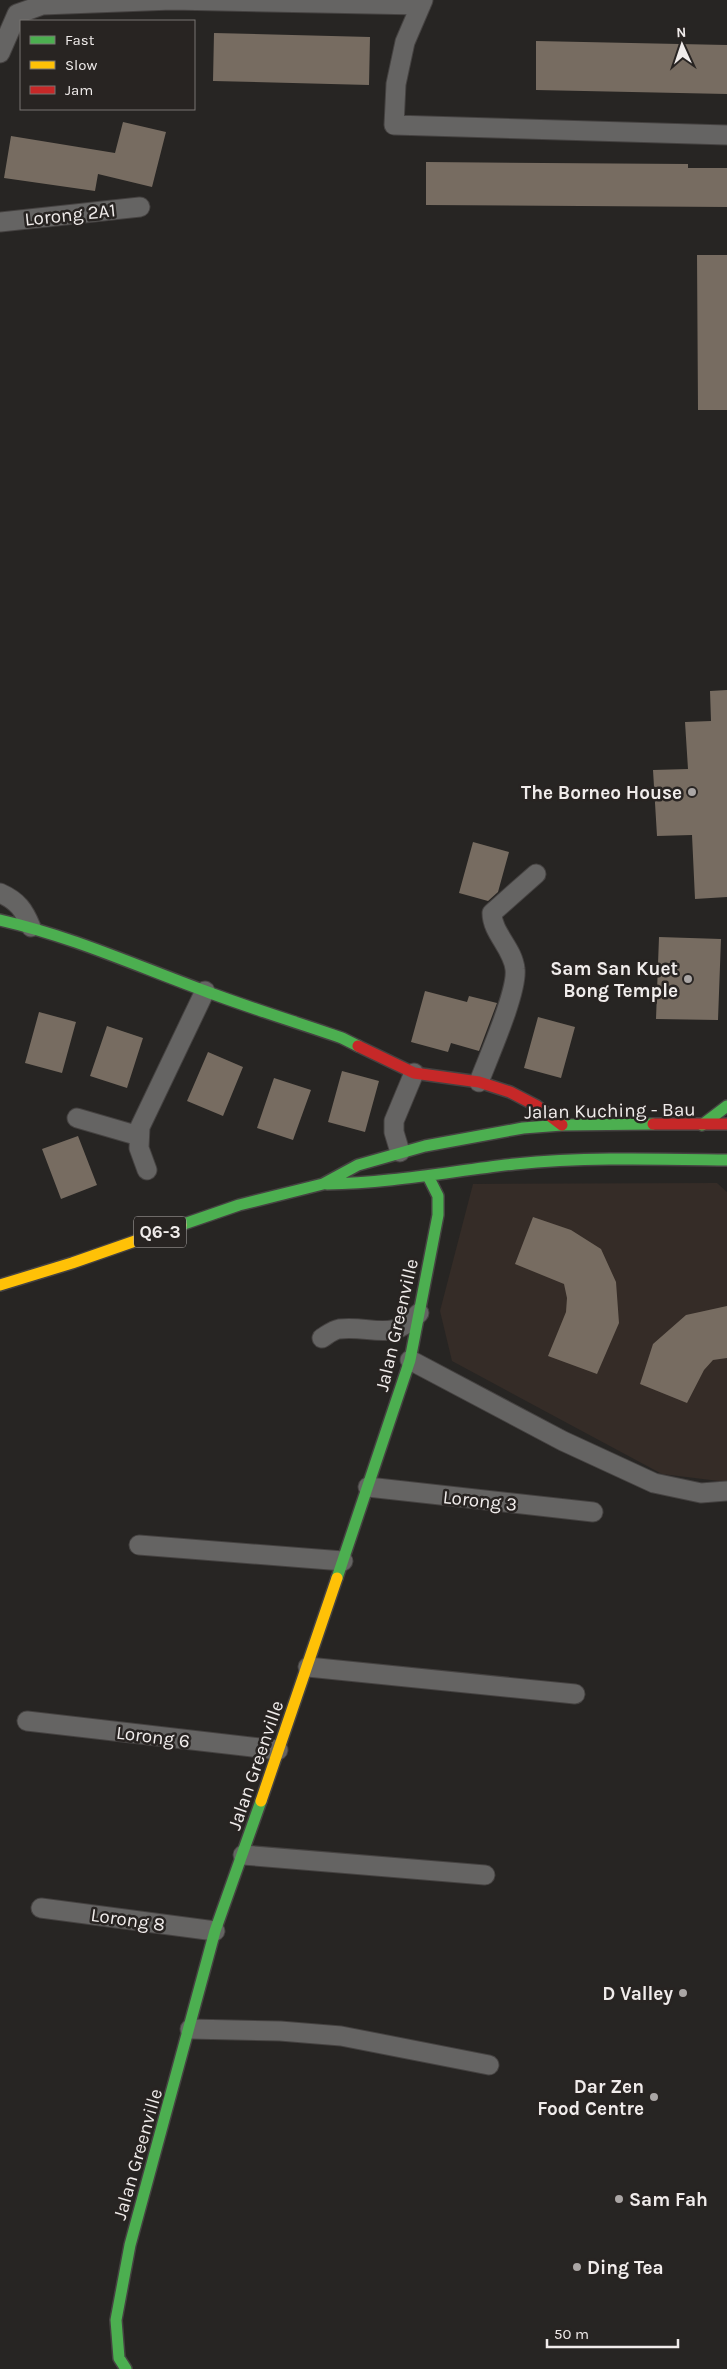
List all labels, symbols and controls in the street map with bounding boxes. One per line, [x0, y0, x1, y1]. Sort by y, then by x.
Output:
legend [20, 20, 195, 110]
north arrow [657, 20, 707, 70]
text: N [676, 24, 687, 41]
text: Fast [65, 31, 95, 49]
text: Slow [65, 56, 97, 74]
text: Jam [65, 81, 93, 99]
street label: Lorong 2A1 [23, 199, 117, 231]
place label: The Borneo House [521, 782, 682, 804]
marker: The Borneo House [686, 786, 698, 798]
place label: Sam San Kuet Bong Temple [550, 958, 678, 1002]
marker: Sam San Kuet Bong Temple [682, 973, 694, 985]
street label: Jalan Kuching - Bau [524, 1099, 696, 1123]
road number: Q6-3 [134, 1216, 186, 1248]
street label: Jalan Greenville [371, 1257, 423, 1394]
street label: Lorong 3 [442, 1486, 518, 1516]
street label: Jalan Greenville [223, 1698, 288, 1833]
street label: Lorong 6 [115, 1722, 191, 1752]
street label: Lorong 8 [89, 1904, 166, 1936]
place label: D Valley [602, 1983, 673, 2005]
marker: D Valley [677, 1987, 689, 1999]
place label: Dar Zen Food Centre [537, 2076, 644, 2120]
street label: Jalan Greenville [109, 2086, 167, 2222]
marker: Dar Zen Food Centre [648, 2091, 660, 2103]
place label: Sam Fah [629, 2189, 708, 2211]
marker: Sam Fah [613, 2193, 625, 2205]
place label: Ding Tea [587, 2257, 664, 2279]
marker: Ding Tea [571, 2261, 583, 2273]
scale bar [547, 2316, 678, 2348]
text: 50 m [554, 2325, 589, 2343]

